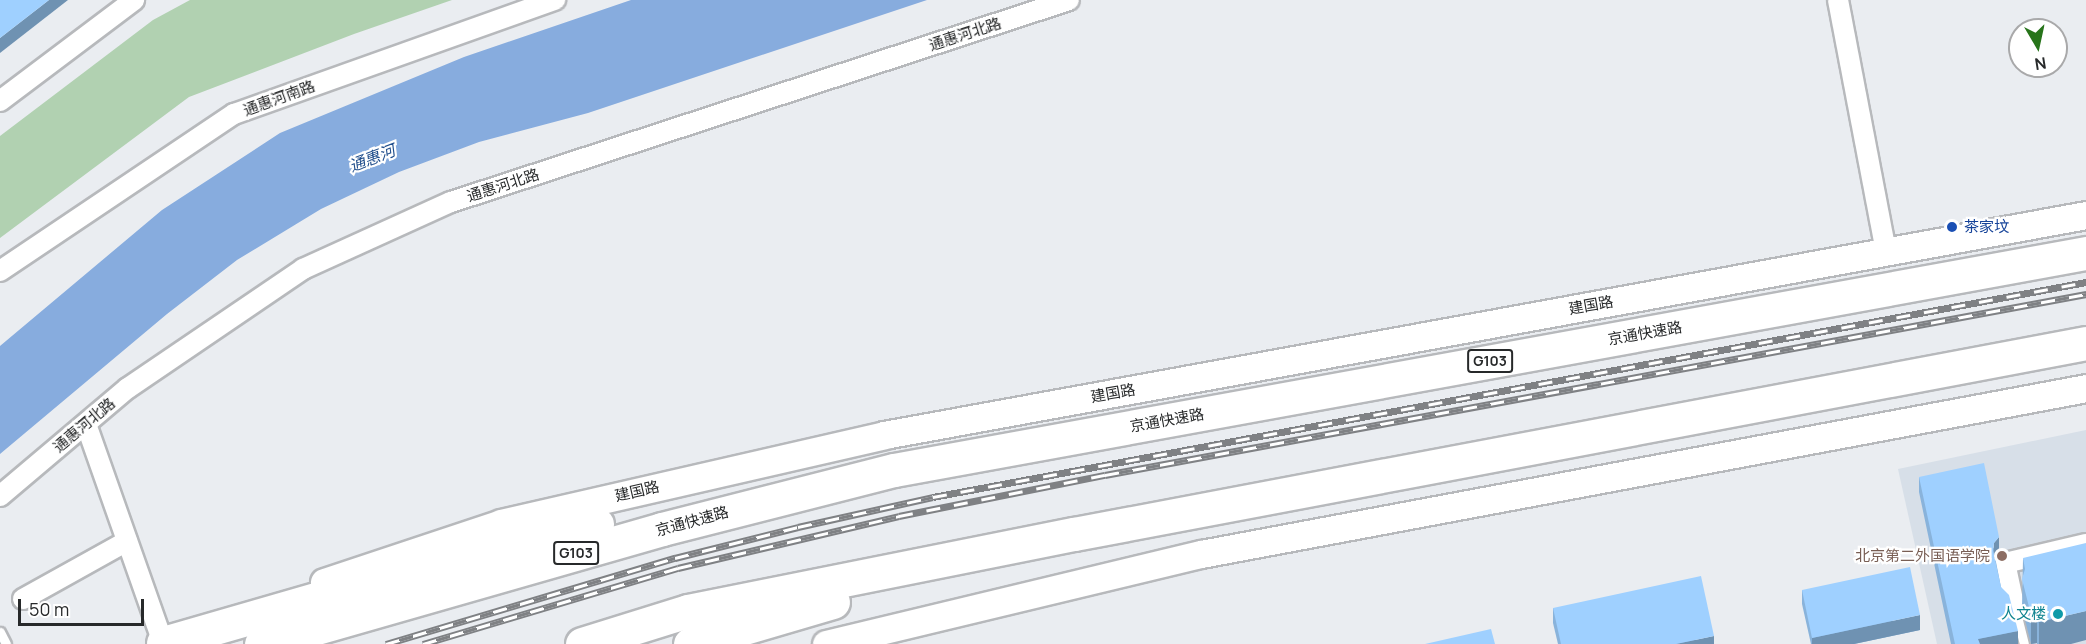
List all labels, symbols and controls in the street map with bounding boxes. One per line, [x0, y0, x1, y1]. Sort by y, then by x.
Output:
street label: 通惠河北路 [927, 14, 1003, 54]
north arrow [2008, 18, 2068, 78]
text: N [2033, 52, 2048, 76]
street label: 通惠河南路 [241, 77, 317, 119]
water label: 通惠河 [346, 140, 398, 176]
street label: 通惠河北路 [465, 165, 541, 205]
place label: 茶家坟 [1964, 218, 2009, 236]
marker: 茶家坟 [1945, 220, 1959, 234]
street label: 建国路 [1567, 292, 1615, 318]
street label: 京通快速路 [1607, 318, 1683, 348]
road number: G103 [1466, 350, 1514, 372]
street label: 建国路 [1089, 380, 1137, 406]
street label: 通惠河北路 [49, 394, 119, 456]
street label: 京通快速路 [1129, 405, 1205, 435]
street label: 建国路 [613, 477, 661, 505]
street label: 京通快速路 [653, 503, 731, 539]
road number: G103 [552, 542, 600, 564]
place label: 北京第二外国语学院 [1855, 547, 1990, 565]
marker: 北京第二外国语学院 [1995, 549, 2009, 563]
scale bar [21, 587, 147, 625]
text: 50 m [29, 597, 69, 621]
place label: 人文楼 [2001, 605, 2046, 623]
marker: 人文楼 [2051, 607, 2065, 621]

